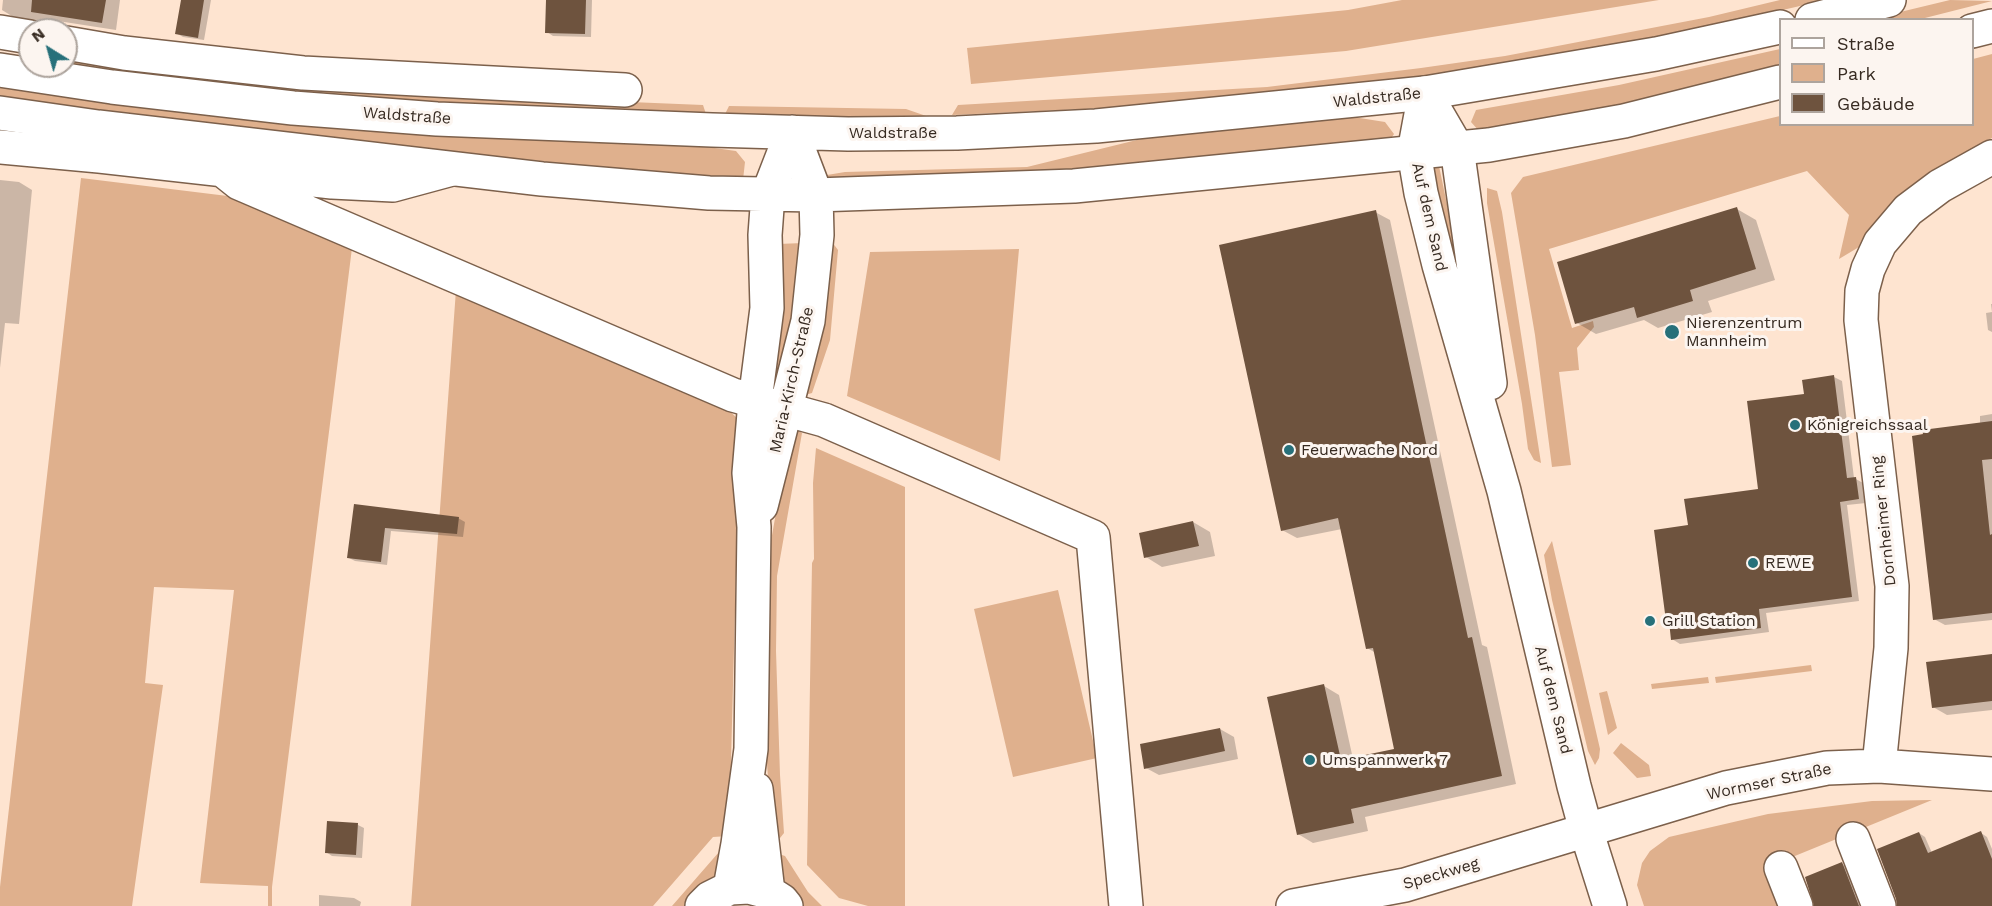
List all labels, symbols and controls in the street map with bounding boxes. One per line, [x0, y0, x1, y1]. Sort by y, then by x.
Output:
north arrow [18, 18, 78, 78]
legend [1779, 18, 1974, 126]
text: N [28, 24, 49, 46]
text: Straße [1837, 33, 1895, 54]
text: Park [1837, 63, 1876, 84]
street label: Waldstraße [1332, 84, 1422, 112]
text: Gebäude [1837, 93, 1915, 114]
street label: Waldstraße [362, 103, 452, 129]
street label: Waldstraße [849, 123, 937, 143]
street label: Auf dem Sand [1407, 161, 1451, 273]
street label: Maria-Kirch-Straße [766, 305, 818, 455]
place label: Nierenzentrum Mannheim [1686, 313, 1802, 351]
marker: Nierenzentrum Mannheim [1663, 323, 1681, 341]
place label: Königreichssaal [1807, 415, 1928, 435]
marker: Königreichssaal [1788, 418, 1802, 432]
place label: Feuerwache Nord [1301, 440, 1438, 460]
marker: Feuerwache Nord [1282, 443, 1296, 457]
street label: Dornheimer Ring [1868, 455, 1900, 587]
place label: REWE [1765, 553, 1811, 573]
marker: REWE [1746, 556, 1760, 570]
place label: Grill Station [1662, 611, 1756, 631]
marker: Grill Station [1643, 614, 1657, 628]
street label: Auf dem Sand [1530, 644, 1576, 756]
place label: Umspannwerk 7 [1322, 750, 1448, 770]
marker: Umspannwerk 7 [1303, 753, 1317, 767]
street label: Wormser Straße [1705, 759, 1833, 805]
street label: Speckweg [1401, 854, 1481, 894]

